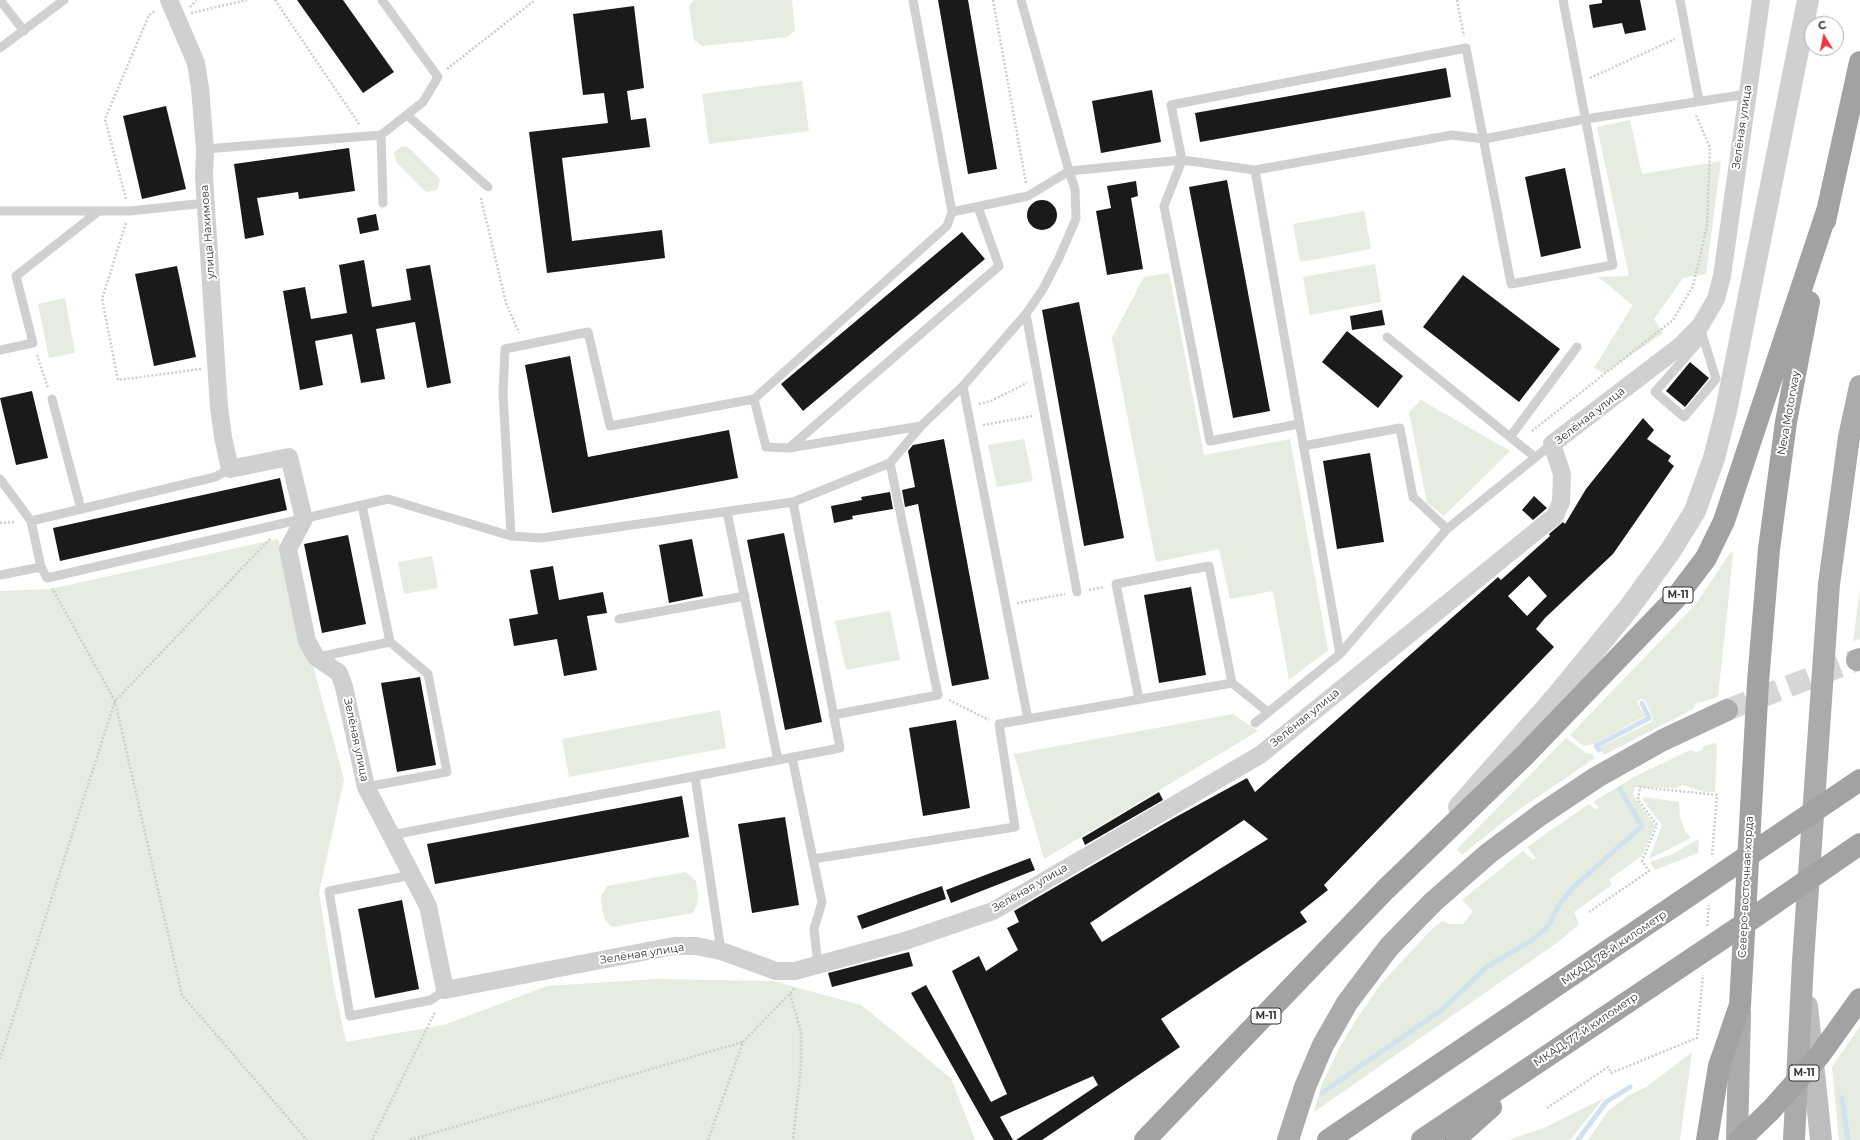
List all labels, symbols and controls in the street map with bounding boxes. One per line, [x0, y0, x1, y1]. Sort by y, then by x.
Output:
north arrow [1804, 16, 1844, 56]
text: С [1817, 18, 1827, 33]
street label: Зелёная улица [1730, 84, 1754, 170]
street label: улица Нахимова [198, 184, 218, 280]
street label: Neva Motorway [1775, 370, 1803, 456]
street label: Зелёная улица [1552, 385, 1628, 447]
road number: М-11 [1663, 587, 1693, 603]
street label: Зелёная улица [1268, 686, 1342, 750]
street label: Зелёная улица [341, 697, 371, 783]
street label: Северо-восточная хорда [1736, 816, 1756, 958]
street label: Зелёная улица [990, 861, 1070, 915]
street label: МКАД, 78-й километр [1559, 908, 1669, 988]
street label: Зелёная улица [599, 941, 685, 967]
street label: МКАД, 77-й километр [1531, 990, 1641, 1070]
road number: М-11 [1251, 1008, 1281, 1024]
road number: М-11 [1789, 1065, 1819, 1081]

